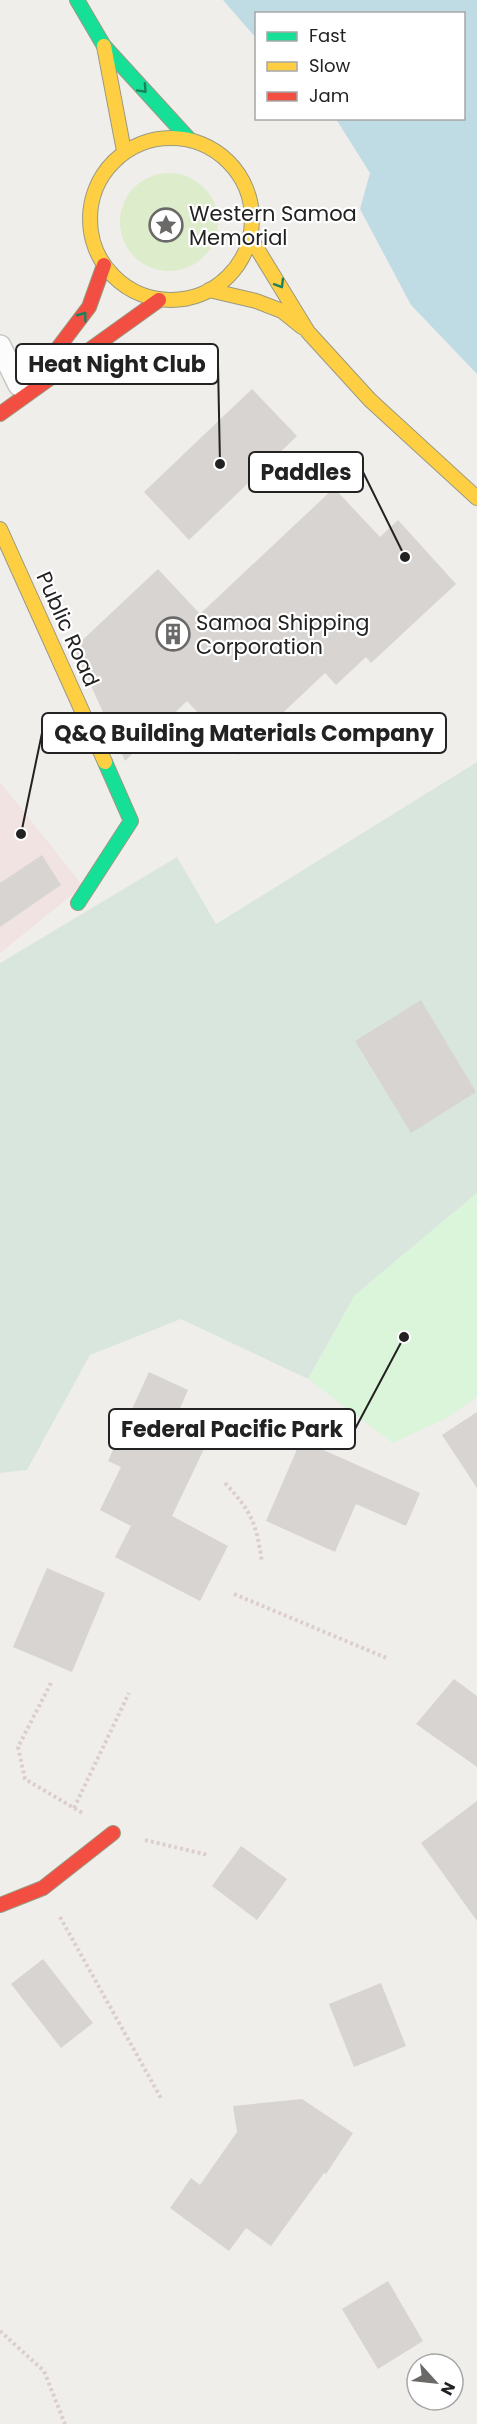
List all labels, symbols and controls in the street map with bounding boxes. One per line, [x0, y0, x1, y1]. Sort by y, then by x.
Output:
legend [255, 12, 465, 120]
text: Fast [309, 23, 346, 48]
text: Slow [309, 53, 351, 78]
one-way arrow [136, 83, 147, 93]
text: Jam [309, 83, 349, 108]
place label: Western Samoa Memorial [189, 199, 357, 252]
place icon: Western Samoa Memorial [148, 207, 184, 243]
one-way arrow [273, 278, 284, 288]
one-way arrow [75, 311, 86, 322]
callout: Heat Night Club [16, 344, 218, 384]
text: Heat Night Club [28, 349, 206, 380]
callout: Paddles [249, 452, 363, 492]
text: Paddles [261, 457, 351, 488]
street label: Public Road [30, 567, 106, 691]
place label: Samoa Shipping Corporation [196, 608, 370, 661]
building icon: Samoa Shipping Corporation [155, 616, 191, 652]
callout: Q&Q Building Materials Company [42, 713, 446, 753]
text: Q&Q Building Materials Company [54, 718, 434, 749]
callout: Federal Pacific Park [109, 1409, 355, 1449]
text: Federal Pacific Park [121, 1414, 343, 1445]
north arrow [405, 2352, 465, 2412]
text: N [435, 2378, 461, 2399]

